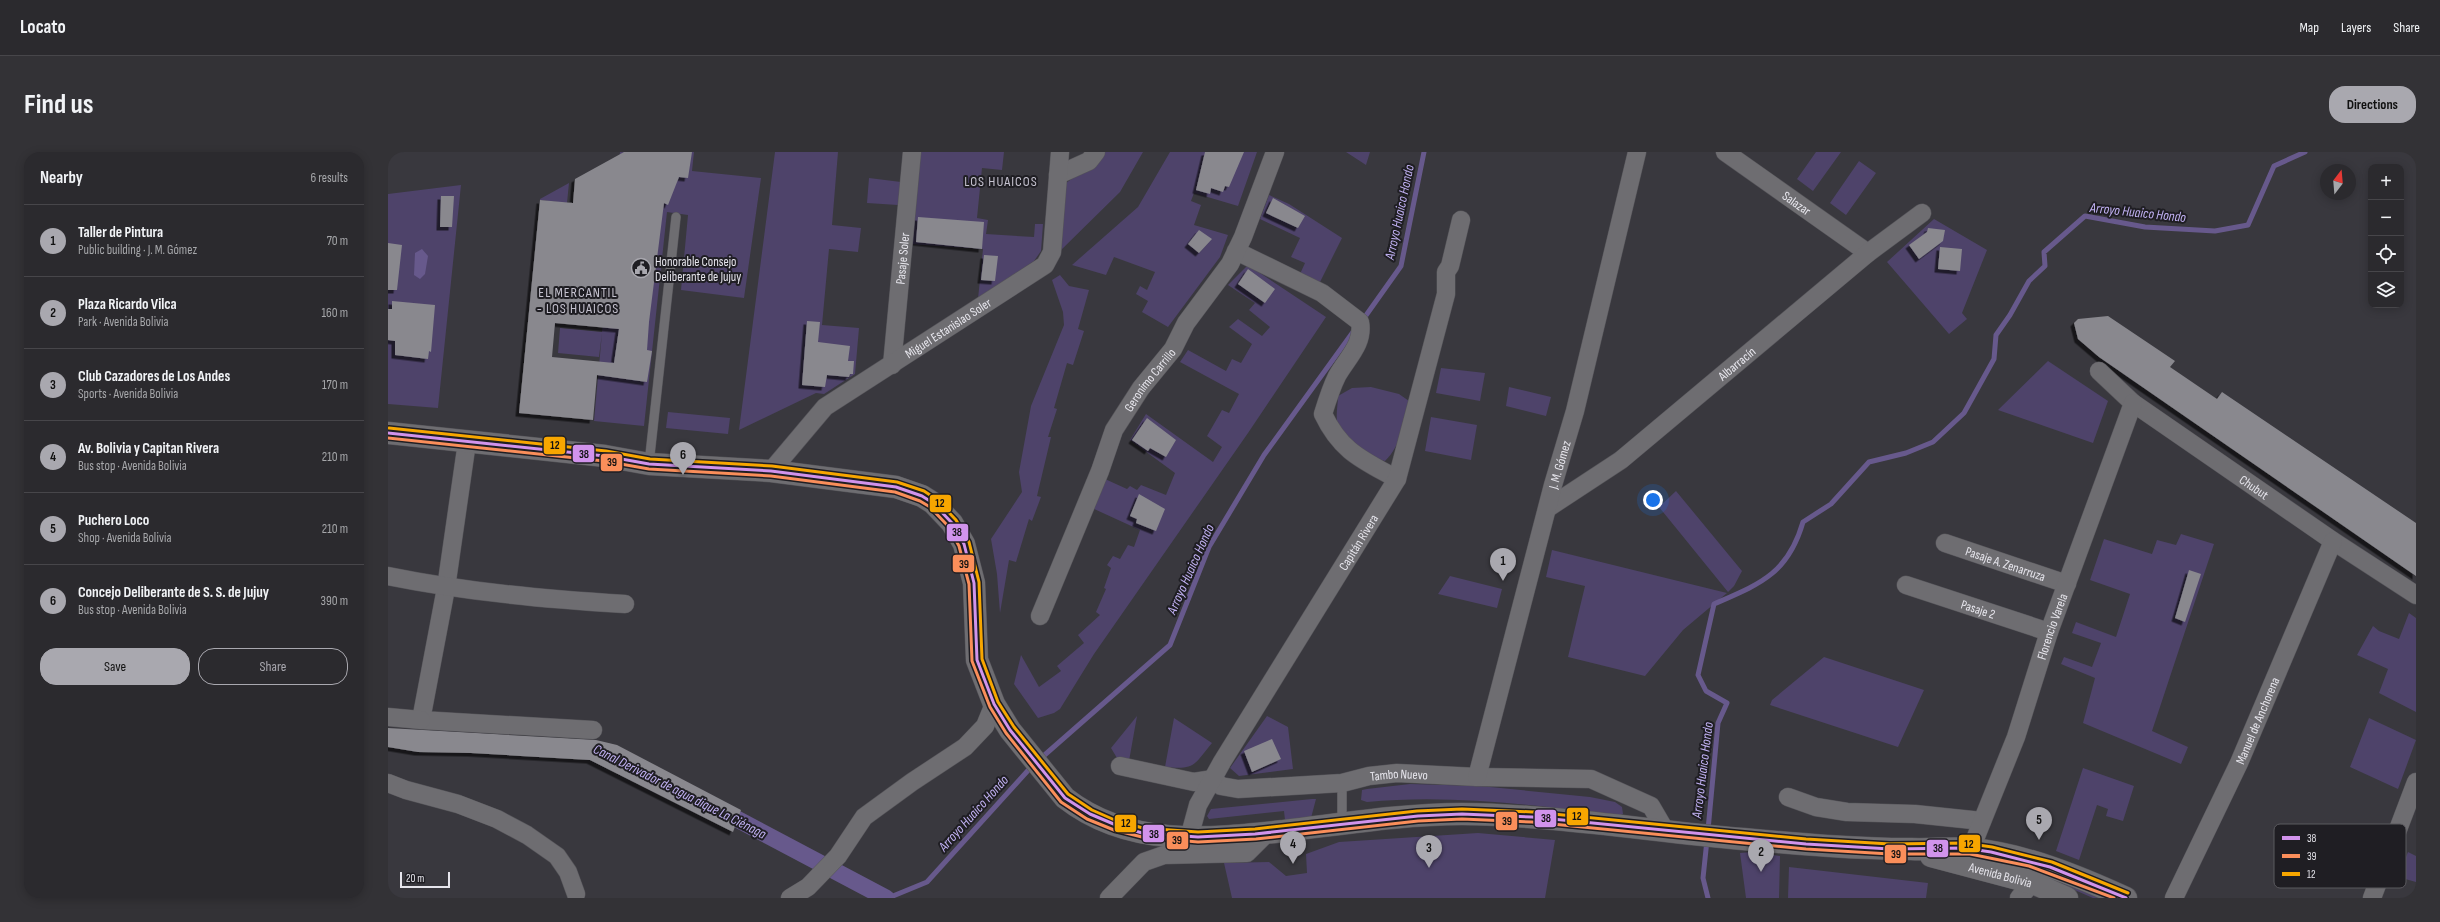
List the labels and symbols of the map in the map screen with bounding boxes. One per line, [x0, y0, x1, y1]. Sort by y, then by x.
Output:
water label: Arroyo Huaico Hondo [1381, 163, 1418, 262]
north arrow [2320, 164, 2356, 200]
district label: LOS HUAICOS [964, 173, 1038, 190]
street label: Salazar [1779, 188, 1814, 219]
water label: Arroyo Huaico Hondo [2088, 199, 2187, 226]
street label: Pasaje Soler [893, 232, 913, 285]
place label: Honorable Consejo Deliberante de Jujuy [655, 254, 741, 285]
public building icon: Honorable Consejo Deliberante de Jujuy [630, 257, 652, 279]
district label: EL MERCANTIL - LOS HUAICOS [537, 284, 619, 317]
street label: Miguel Estanislao Soler [902, 295, 995, 362]
street label: Albarracín [1714, 344, 1759, 385]
street label: Geronimo Carrillo [1121, 345, 1179, 415]
line badge: 12 [543, 436, 566, 455]
text: 12 [550, 439, 560, 452]
street label: J. M. Gómez [1545, 439, 1575, 492]
pin: 6 [670, 442, 696, 475]
line badge: 38 [572, 444, 595, 463]
text: 38 [579, 448, 589, 461]
line badge: 39 [600, 453, 623, 472]
text: 39 [607, 456, 617, 469]
street label: Chubut [2236, 472, 2271, 503]
your location [1643, 490, 1663, 510]
line badge: 12 [929, 494, 952, 513]
text: 12 [935, 497, 945, 510]
street label: Capitán Rivera [1336, 512, 1382, 573]
water label: Arroyo Huaico Hondo [1163, 521, 1218, 618]
line badge: 38 [946, 523, 969, 542]
text: 38 [952, 526, 962, 539]
street label: Pasaje A. Zenarruza [1963, 543, 2047, 585]
pin: 1 [1490, 548, 1516, 581]
line badge: 39 [952, 554, 975, 573]
text: 39 [959, 558, 969, 571]
street label: Florencio Varela [2034, 591, 2071, 662]
street label: Pasaje 2 [1959, 597, 1997, 623]
street label: Manuel de Anchorena [2232, 675, 2283, 767]
water label: Arroyo Huaico Hondo [1688, 721, 1717, 820]
water label: Canal Derivador de agua dique La Ciénaga [591, 740, 769, 843]
street label: Tambo Nuevo [1369, 766, 1428, 785]
water label: Arroyo Huaico Hondo [934, 772, 1012, 856]
line badge: 12 [1566, 807, 1589, 826]
pin: 5 [2026, 807, 2052, 840]
line badge: 38 [1534, 809, 1557, 828]
text: 12 [1572, 810, 1582, 823]
line badge: 39 [1495, 811, 1518, 831]
text: 38 [1541, 812, 1551, 825]
line badge: 12 [1114, 814, 1137, 833]
text: 39 [1502, 815, 1512, 828]
text: 12 [1121, 817, 1131, 830]
line badge: 38 [1142, 824, 1165, 843]
legend [2274, 824, 2406, 888]
text: 38 [1149, 828, 1159, 841]
line badge: 39 [1166, 831, 1189, 850]
pin: 4 [1280, 831, 1306, 864]
text: 38 [2307, 832, 2317, 845]
text: 39 [1172, 834, 1182, 847]
line badge: 12 [1958, 834, 1981, 853]
pin: 3 [1416, 835, 1442, 868]
text: 12 [1964, 838, 1974, 851]
pin: 2 [1748, 839, 1774, 872]
line badge: 38 [1926, 839, 1949, 858]
text: 38 [1933, 842, 1943, 855]
line badge: 39 [1884, 844, 1907, 864]
text: 39 [1891, 848, 1901, 861]
text: 39 [2307, 850, 2317, 863]
street label: Avenida Bolivia [1966, 859, 2034, 891]
text: 12 [2307, 868, 2316, 881]
scale bar [400, 870, 450, 889]

